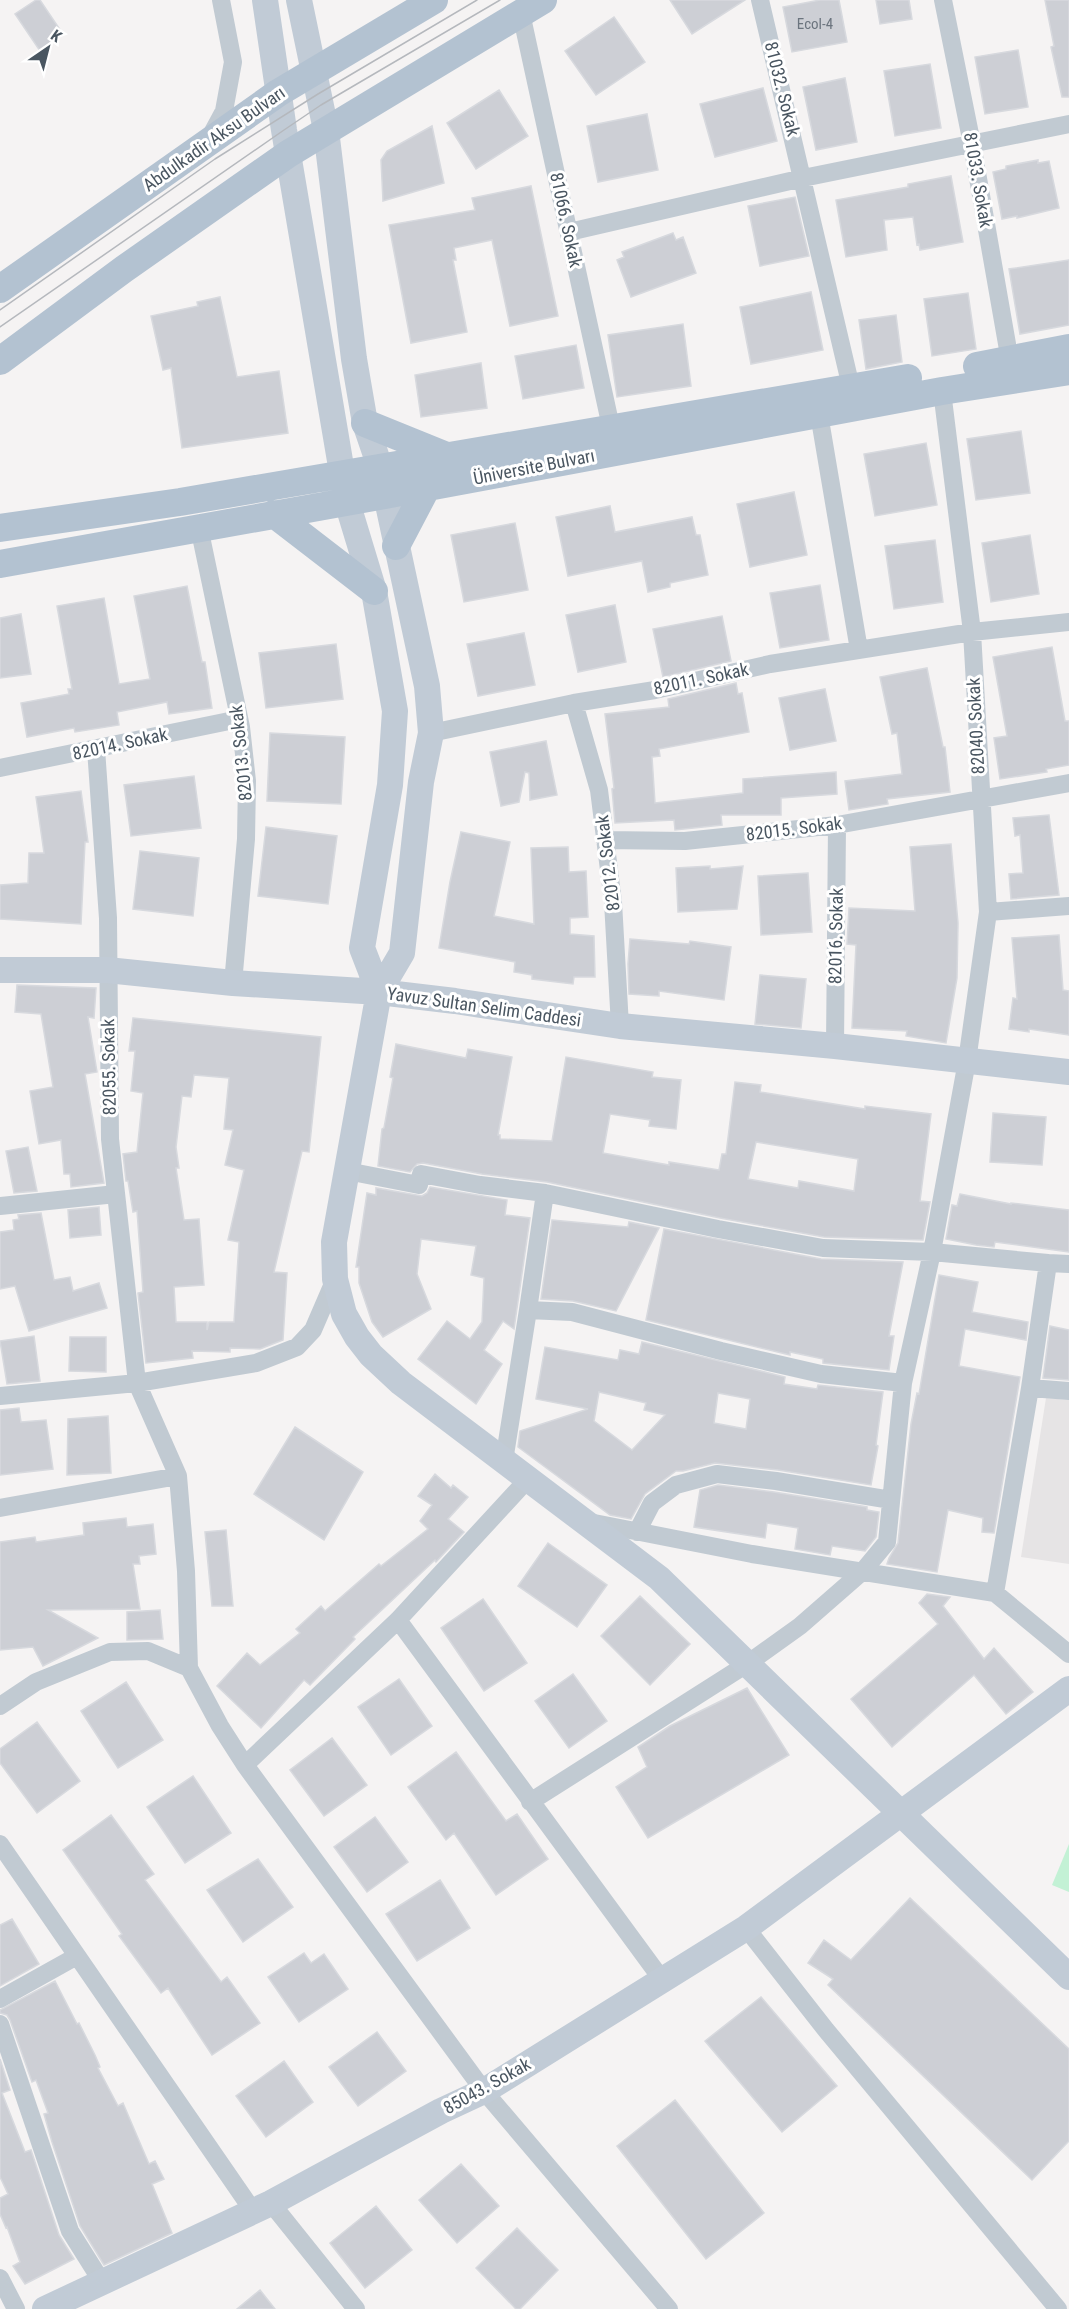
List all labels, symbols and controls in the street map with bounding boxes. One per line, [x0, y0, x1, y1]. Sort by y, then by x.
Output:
house number: Ecol-4 [797, 15, 833, 33]
north arrow [18, 18, 78, 78]
text: K [47, 26, 66, 47]
street label: 81032. Sokak [761, 40, 804, 138]
street label: Abdulkadir Aksu Bulvarı [139, 82, 289, 196]
street label: 81033. Sokak [960, 131, 997, 229]
street label: 81066. Sokak [546, 171, 587, 269]
street label: Üniversite Bulvarı [471, 444, 596, 489]
street label: 82011. Sokak [652, 658, 750, 699]
street label: 82040. Sokak [962, 677, 989, 775]
street label: 82013. Sokak [225, 704, 256, 802]
street label: 82014. Sokak [71, 723, 169, 764]
street label: 82015. Sokak [745, 812, 843, 845]
street label: 82012. Sokak [591, 814, 624, 912]
street label: 82016. Sokak [824, 888, 847, 984]
street label: Yavuz Sultan Selim Caddesi [386, 982, 583, 1031]
street label: 82055. Sokak [97, 1019, 120, 1115]
street label: 85043. Sokak [439, 2053, 534, 2118]

